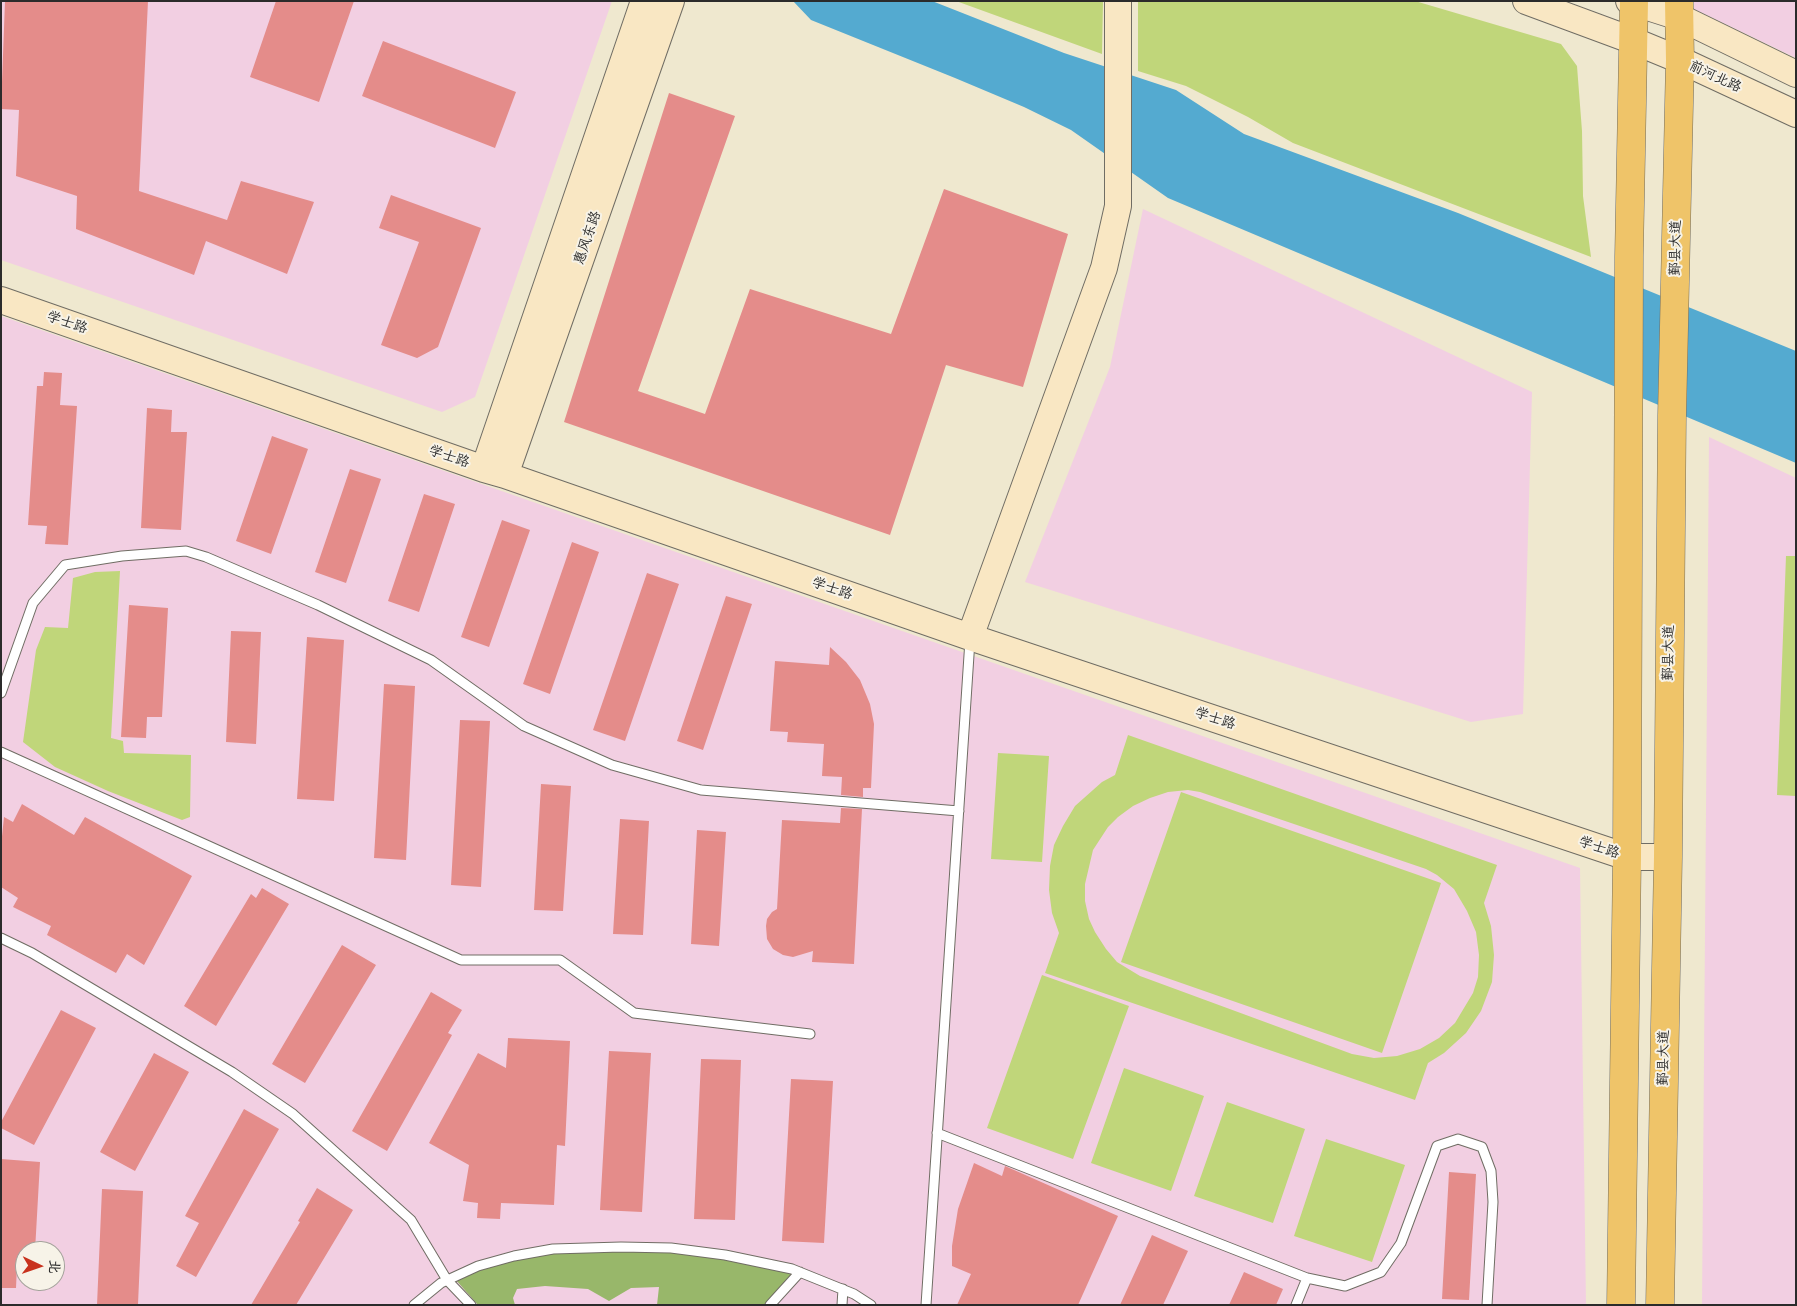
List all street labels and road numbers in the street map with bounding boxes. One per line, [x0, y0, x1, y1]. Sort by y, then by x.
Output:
street label: 前河北路 [1686, 58, 1744, 96]
street label: 惠风东路 [571, 209, 605, 267]
street label: 鄞县大道 [1667, 220, 1685, 276]
street label: 学士路 [44, 308, 90, 338]
street label: 学士路 [426, 442, 472, 472]
street label: 学士路 [809, 574, 855, 604]
street label: 鄞县大道 [1660, 625, 1678, 681]
street label: 学士路 [1192, 705, 1238, 733]
street label: 学士路 [1576, 834, 1622, 862]
street label: 鄞县大道 [1655, 1030, 1673, 1086]

